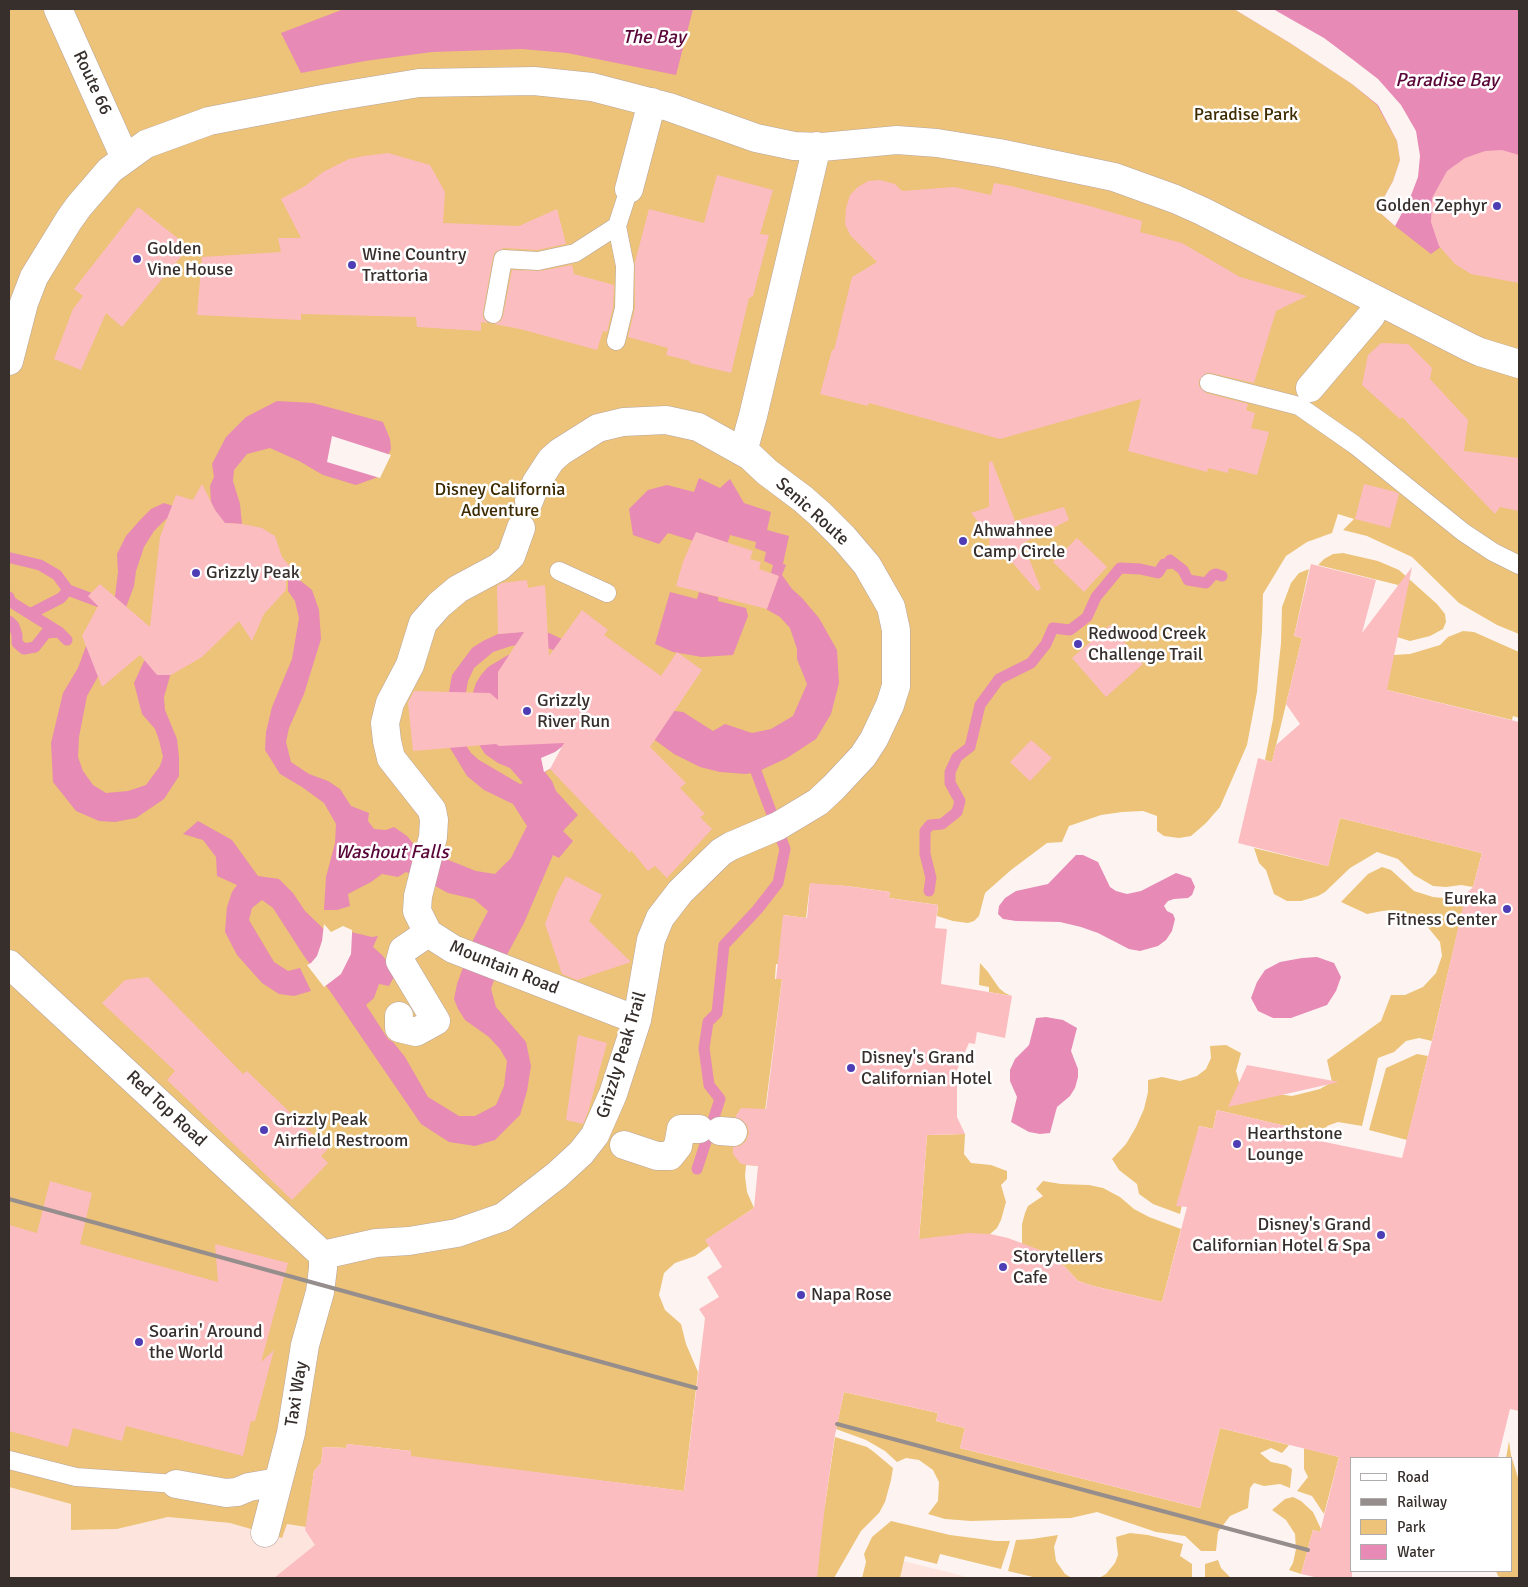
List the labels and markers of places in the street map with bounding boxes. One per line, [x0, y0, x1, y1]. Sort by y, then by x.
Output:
place label: Golden Zephyr [1376, 195, 1487, 217]
marker: Golden Zephyr [1491, 200, 1503, 212]
place label: Golden Vine House [147, 238, 233, 280]
place label: Wine Country Trattoria [362, 244, 467, 286]
marker: Golden Vine House [131, 253, 143, 265]
marker: Wine Country Trattoria [346, 259, 358, 271]
place label: Ahwahnee Camp Circle [973, 520, 1065, 562]
marker: Ahwahnee Camp Circle [957, 535, 969, 547]
place label: Grizzly Peak [206, 562, 300, 584]
marker: Grizzly Peak [190, 567, 202, 579]
place label: Redwood Creek Challenge Trail [1088, 623, 1206, 666]
marker: Redwood Creek Challenge Trail [1072, 638, 1084, 650]
place label: Grizzly River Run [537, 690, 610, 732]
marker: Grizzly River Run [521, 705, 533, 717]
place label: Eureka Fitness Center [1387, 888, 1497, 931]
marker: Eureka Fitness Center [1501, 903, 1513, 915]
place label: Disney's Grand Californian Hotel [861, 1047, 992, 1090]
marker: Disney's Grand Californian Hotel [845, 1062, 857, 1074]
place label: Grizzly Peak Airfield Restroom [274, 1109, 408, 1152]
place label: Hearthstone Lounge [1247, 1123, 1343, 1166]
marker: Grizzly Peak Airfield Restroom [258, 1124, 270, 1136]
marker: Hearthstone Lounge [1231, 1138, 1243, 1150]
place label: Disney's Grand Californian Hotel & Spa [1192, 1214, 1371, 1256]
marker: Disney's Grand Californian Hotel & Spa [1375, 1229, 1387, 1241]
place label: Storytellers Cafe [1013, 1246, 1103, 1288]
marker: Storytellers Cafe [997, 1261, 1009, 1273]
place label: Napa Rose [811, 1284, 892, 1306]
marker: Napa Rose [795, 1289, 807, 1301]
place label: Soarin' Around the World [149, 1321, 263, 1364]
marker: Soarin' Around the World [133, 1336, 145, 1348]

